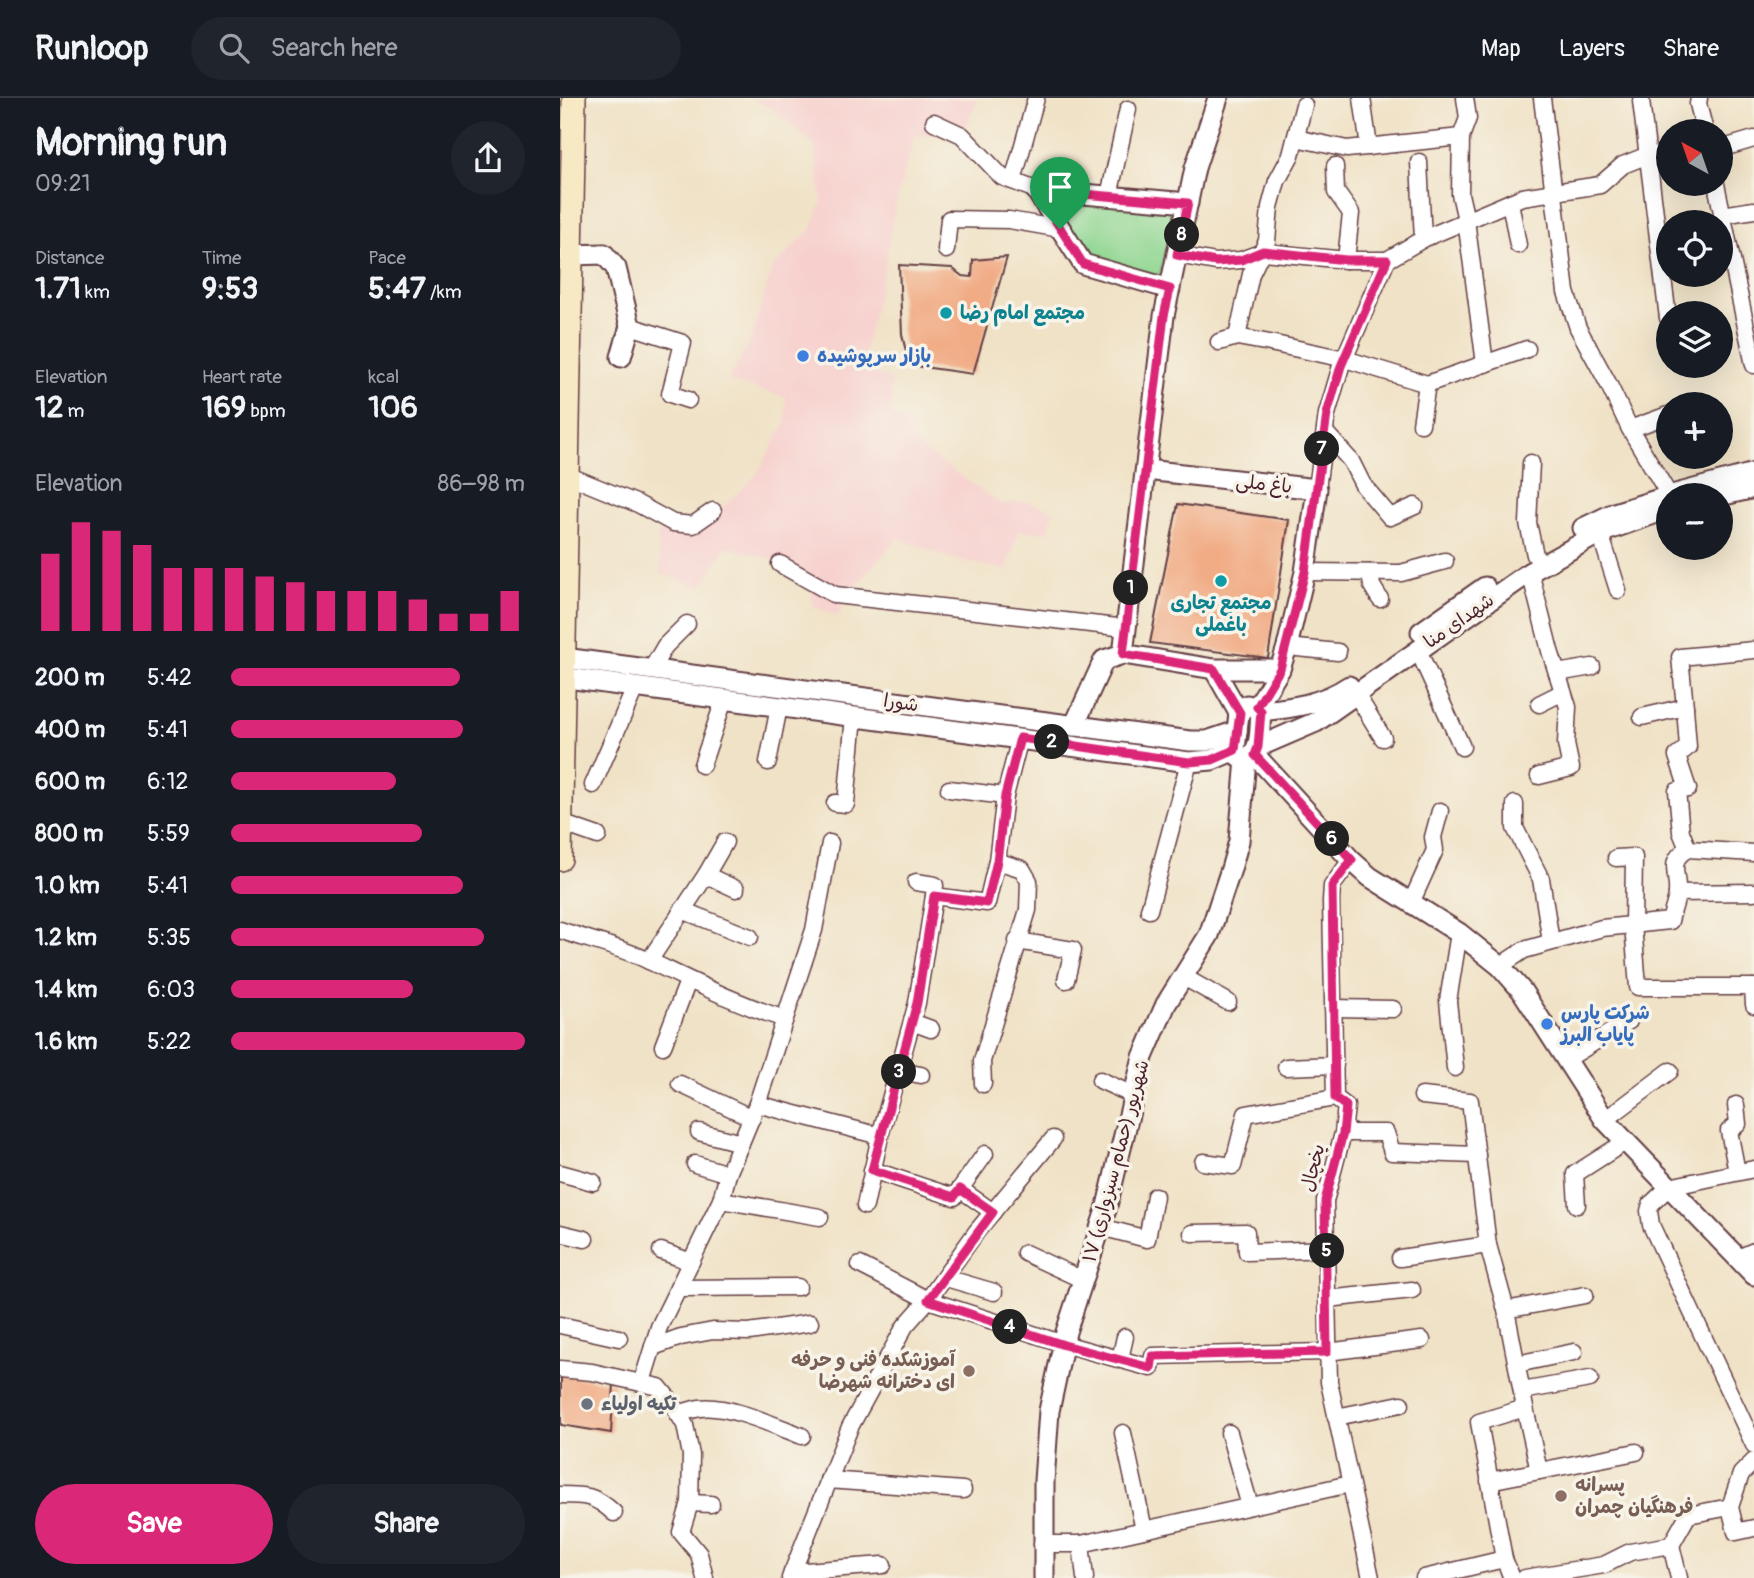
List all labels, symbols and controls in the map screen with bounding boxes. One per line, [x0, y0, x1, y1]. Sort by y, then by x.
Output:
search box [191, 17, 681, 80]
text: Runloop [35, 28, 149, 69]
icon: search [215, 29, 253, 67]
text: Search here [271, 32, 398, 64]
text: Map [1481, 34, 1521, 63]
text: Layers [1559, 34, 1625, 63]
text: Share [1663, 34, 1719, 63]
text: Morning run [35, 119, 227, 167]
north arrow [1656, 119, 1732, 196]
map controls [1656, 119, 1733, 560]
button: share [451, 121, 525, 195]
pin [1030, 157, 1090, 229]
icon: arrive [1041, 168, 1079, 206]
text: 09:21 [35, 169, 91, 198]
button: locate [1656, 210, 1733, 287]
pin: 8 [1164, 218, 1200, 252]
text: 8 [1177, 222, 1186, 246]
text: Distance [35, 246, 104, 270]
text: Time [202, 246, 241, 270]
text: Pace [368, 246, 406, 270]
text: 1.71 [35, 270, 81, 307]
text: 9:53 [202, 270, 258, 307]
text: 5:47 [368, 270, 426, 307]
text: km [81, 280, 110, 304]
text: /km [426, 280, 462, 304]
place label: مجتمع امام رضا [960, 301, 1085, 327]
button: layers [1656, 301, 1733, 378]
marker: مجتمع امام رضا [938, 305, 954, 321]
place label: بازار سرپوشیده [817, 344, 931, 368]
marker: بازار سرپوشیده [795, 348, 811, 364]
text: Elevation [35, 365, 107, 389]
text: Heart rate [202, 365, 282, 389]
text: kcal [368, 365, 399, 389]
text: 12 [35, 389, 64, 426]
text: 169 [202, 389, 246, 426]
text: 106 [368, 389, 418, 426]
button: + [1656, 392, 1733, 469]
text: m [64, 399, 85, 423]
text: bpm [246, 399, 286, 423]
pin: 7 [1304, 432, 1340, 466]
text: 7 [1316, 436, 1327, 460]
text: Elevation [35, 469, 123, 498]
text: 86–98 m [438, 469, 525, 498]
street label: باغ ملی [1235, 469, 1293, 500]
button: − [1656, 483, 1733, 560]
pin: 1 [1114, 570, 1148, 606]
marker: مجتمع تجاری باغملی [1213, 573, 1229, 589]
text: 1 [1127, 575, 1134, 599]
street label: شهدای منا [1419, 588, 1499, 654]
place label: مجتمع تجاری باغملی [1171, 591, 1271, 637]
text: 200 m [35, 663, 105, 692]
text: 5:42 [147, 663, 192, 692]
street label: شورا [882, 689, 920, 717]
text: 400 m [35, 715, 105, 744]
text: 5:41 [147, 715, 188, 744]
pin: 2 [1035, 724, 1070, 760]
text: 2 [1046, 729, 1057, 753]
text: 600 m [35, 767, 105, 796]
text: 6:12 [147, 767, 188, 796]
text: 800 m [35, 819, 103, 848]
text: 5:59 [147, 819, 190, 848]
pin: 6 [1314, 822, 1350, 856]
text: 6 [1326, 826, 1337, 850]
text: 1.0 km [35, 871, 100, 900]
text: 5:41 [147, 871, 188, 900]
text: 1.2 km [35, 923, 97, 952]
text: 5:35 [147, 923, 191, 952]
text: 1.4 km [35, 975, 97, 1004]
text: 6:03 [147, 975, 195, 1004]
place label: شرکت پارس پایاب البرز [1559, 1001, 1650, 1047]
marker: شرکت پارس پایاب البرز [1539, 1016, 1555, 1032]
text: 1.6 km [35, 1027, 97, 1056]
text: 5:22 [147, 1027, 191, 1056]
pin: 3 [882, 1054, 916, 1090]
street label: ۱۷ شهریور (حمام سبزواری) [1077, 1057, 1157, 1265]
text: 3 [893, 1059, 904, 1083]
street label: یخچال [1295, 1142, 1331, 1194]
pin: 5 [1310, 1234, 1344, 1268]
text: 5 [1321, 1238, 1332, 1262]
pin: 4 [993, 1310, 1028, 1344]
text: 4 [1004, 1314, 1015, 1338]
place label: آموزشکده فنی و حرفه ای دخترانه شهرضا [791, 1348, 956, 1394]
marker: آموزشکده فنی و حرفه ای دخترانه شهرضا [961, 1363, 977, 1379]
place label: تکیه اولیاء [601, 1392, 678, 1416]
marker: تکیه اولیاء [579, 1396, 595, 1412]
place label: پسرانه فرهنگیان چمران [1575, 1473, 1693, 1519]
button: Save [35, 1484, 273, 1564]
button: Share [287, 1484, 525, 1564]
marker: پسرانه فرهنگیان چمران [1553, 1488, 1569, 1504]

